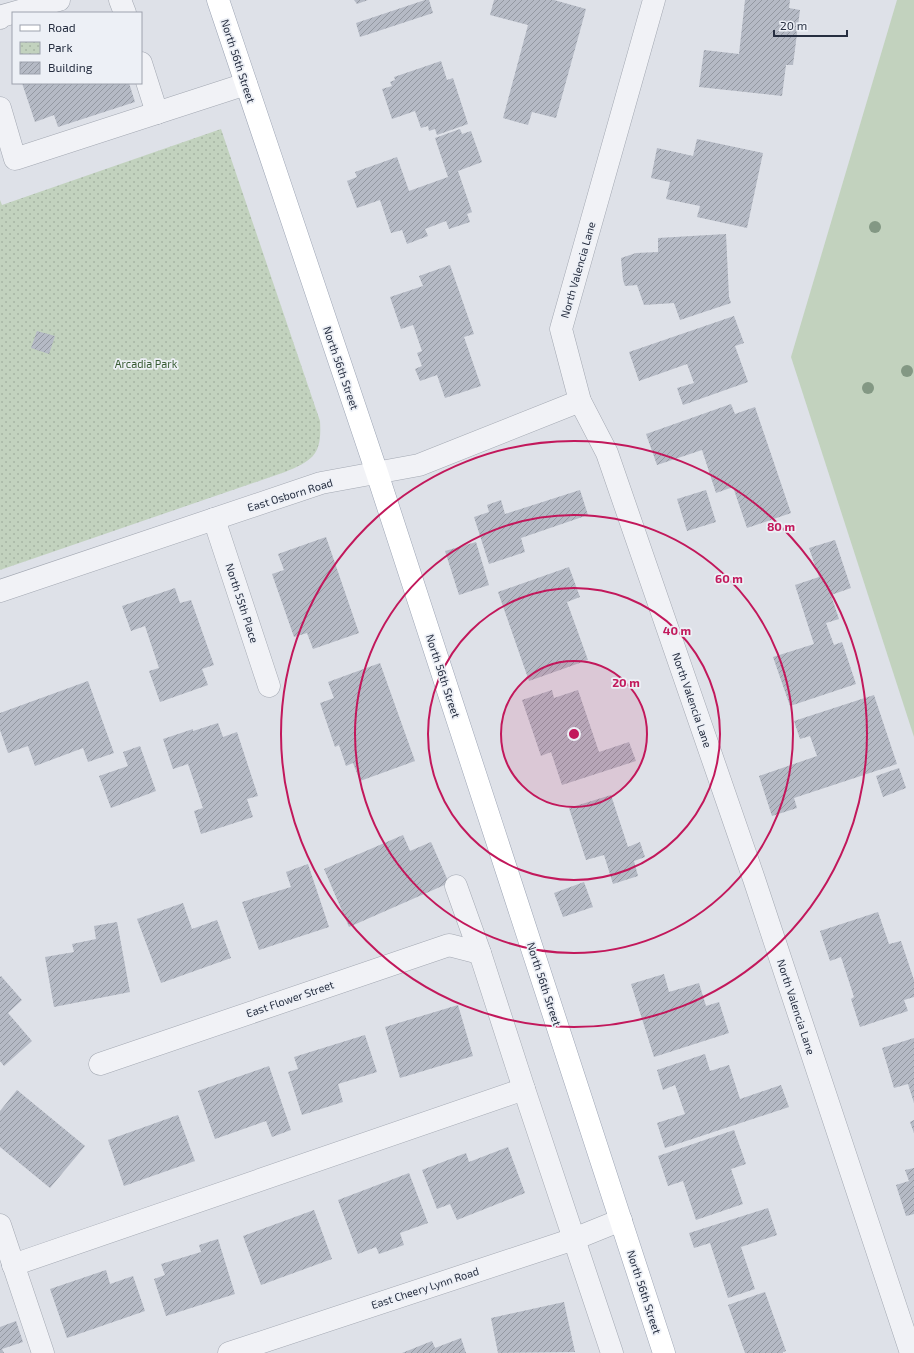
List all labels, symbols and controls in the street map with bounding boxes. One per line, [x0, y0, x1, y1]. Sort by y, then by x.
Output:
legend [12, 12, 142, 84]
scale bar [774, 12, 847, 38]
street label: North 56th Street [219, 17, 258, 104]
text: 20 m [780, 18, 807, 32]
text: Road [48, 20, 76, 34]
text: Park [48, 40, 73, 54]
text: Building [48, 60, 93, 74]
street label: North Valencia Lane [558, 220, 598, 320]
street label: North 56th Street [321, 324, 362, 411]
park label: Arcadia Park [115, 357, 178, 370]
street label: East Osborn Road [246, 475, 334, 514]
text: 80 m [767, 519, 795, 533]
street label: North 55th Place [223, 561, 262, 645]
text: 60 m [715, 571, 743, 585]
text: 40 m [663, 623, 691, 637]
street label: North 56th Street [424, 632, 463, 719]
street label: North Valencia Lane [670, 651, 715, 749]
text: 20 m [612, 675, 640, 689]
centre of rings [567, 727, 581, 741]
street label: North 56th Street [525, 940, 564, 1027]
street label: North Valencia Lane [775, 957, 818, 1056]
street label: East Flower Street [244, 977, 335, 1020]
street label: North 56th Street [625, 1248, 664, 1335]
street label: East Cheery Lynn Road [369, 1264, 480, 1311]

